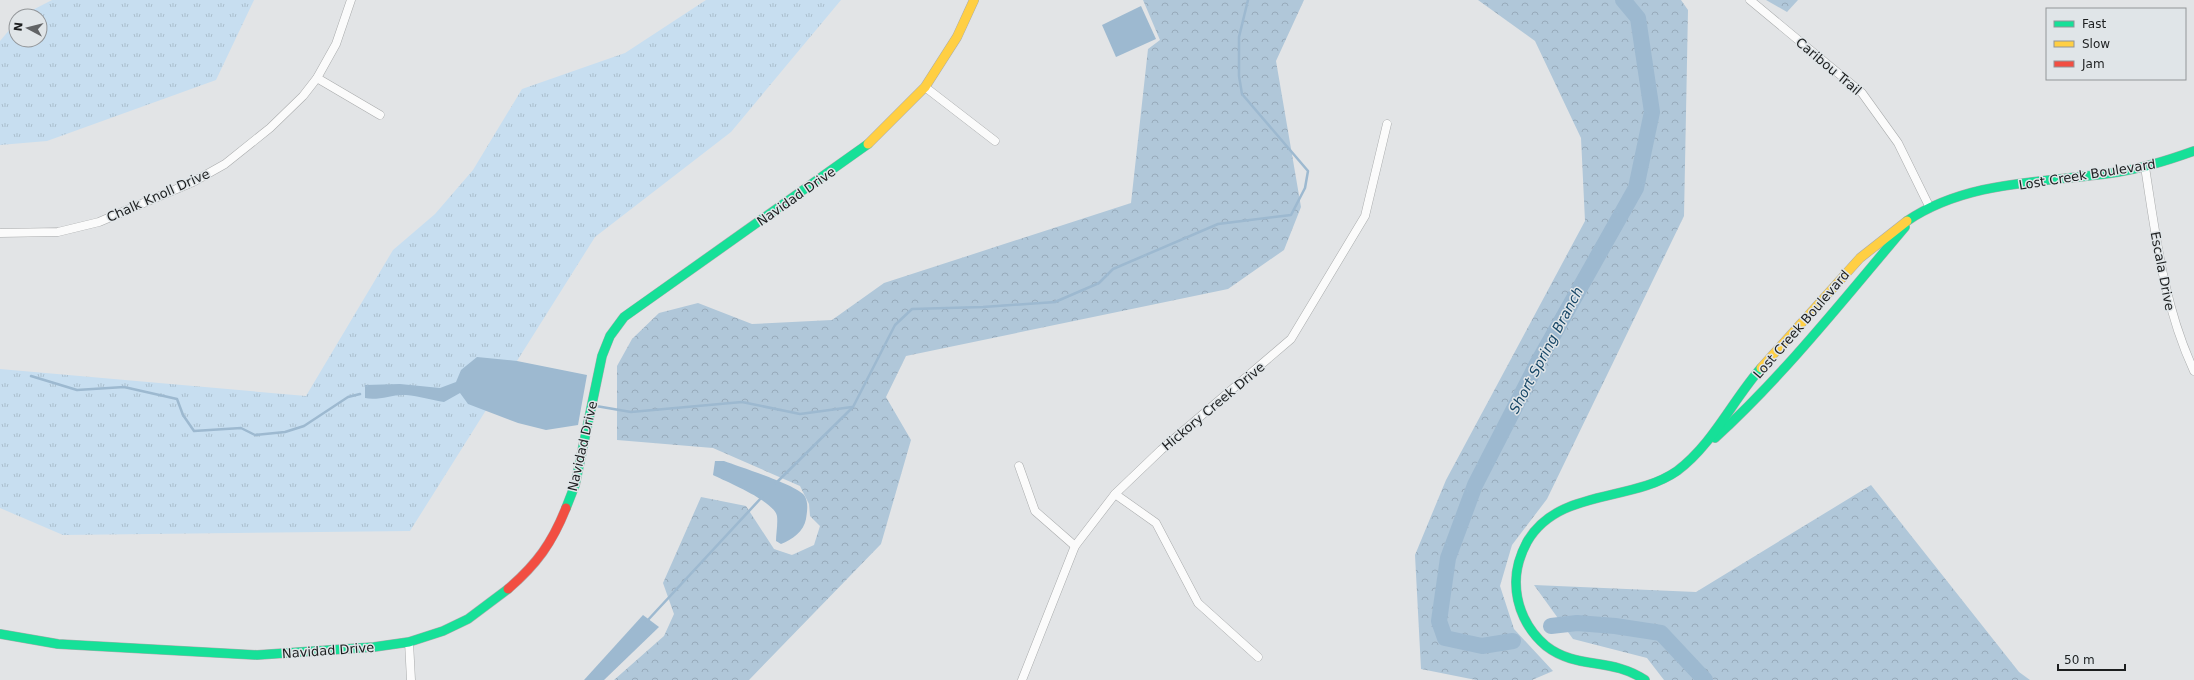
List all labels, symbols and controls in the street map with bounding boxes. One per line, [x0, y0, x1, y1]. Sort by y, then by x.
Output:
north arrow [8, 8, 48, 48]
legend [2046, 8, 2186, 80]
text: Fast [2082, 17, 2106, 31]
text: N [12, 21, 26, 32]
street label: Caribou Trail [1793, 35, 1865, 98]
text: Slow [2082, 37, 2110, 51]
text: Jam [2081, 57, 2105, 71]
street label: Lost Creek Boulevard [2017, 156, 2157, 193]
street label: Navidad Drive [754, 164, 838, 229]
street label: Chalk Knoll Drive [104, 166, 212, 225]
street label: Escala Drive [2147, 230, 2178, 312]
street label: Lost Creek Boulevard [1750, 267, 1852, 382]
water label: Short Spring Branch [1506, 284, 1586, 416]
street label: Hickory Creek Drive [1159, 359, 1268, 454]
street label: Navidad Drive [565, 399, 600, 493]
street label: Navidad Drive [281, 640, 375, 661]
scale bar [2058, 646, 2125, 672]
text: 50 m [2064, 653, 2095, 667]

